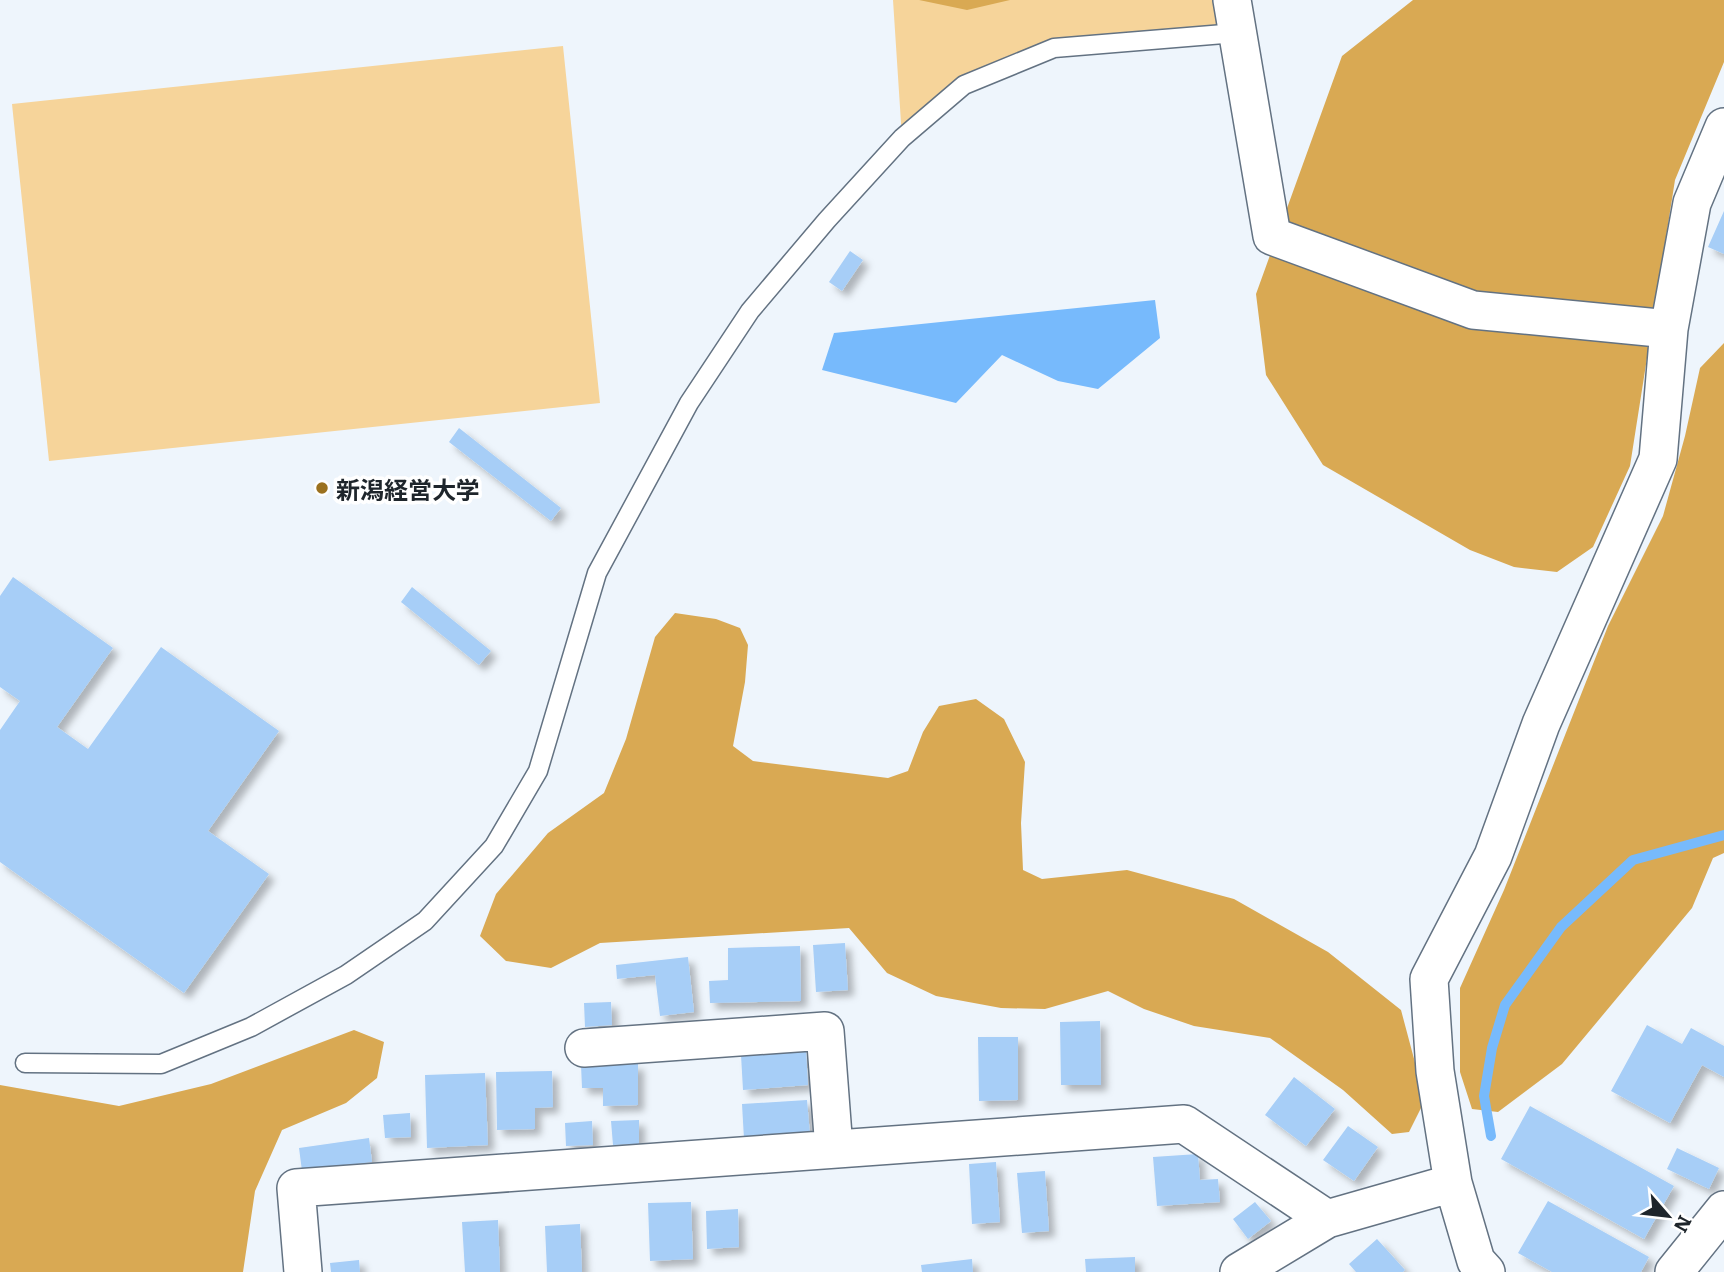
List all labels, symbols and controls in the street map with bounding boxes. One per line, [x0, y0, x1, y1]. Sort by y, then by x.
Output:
place label: 新潟経営大学 [336, 471, 480, 506]
marker: 新潟経営大学 [314, 480, 330, 496]
north arrow [1633, 1181, 1703, 1251]
text: N [1668, 1211, 1700, 1238]

